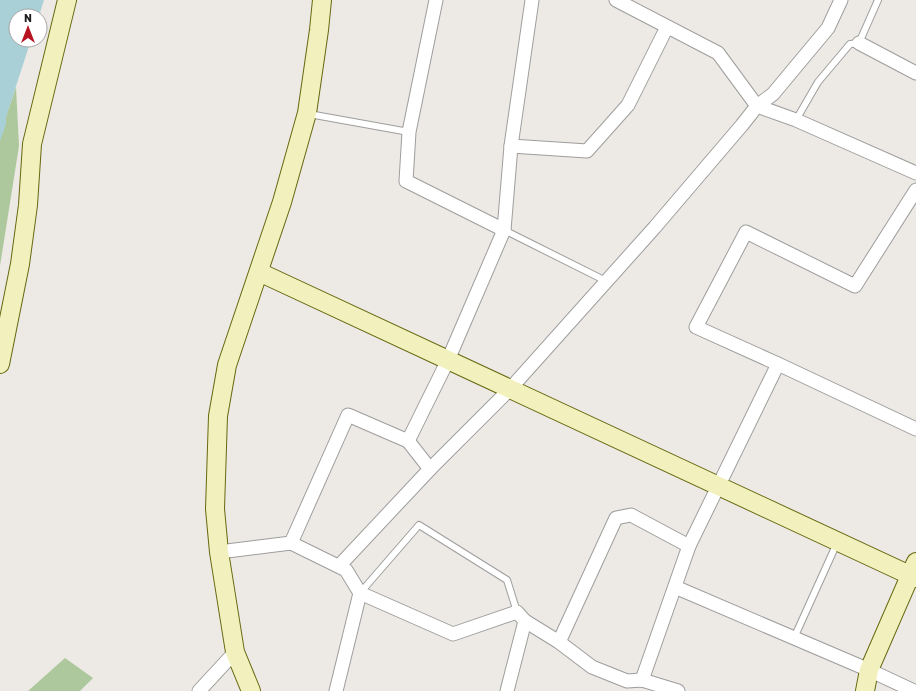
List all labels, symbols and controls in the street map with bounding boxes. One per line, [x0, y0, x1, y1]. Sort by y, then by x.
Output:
north arrow [8, 8, 48, 48]
text: N [24, 12, 32, 25]

